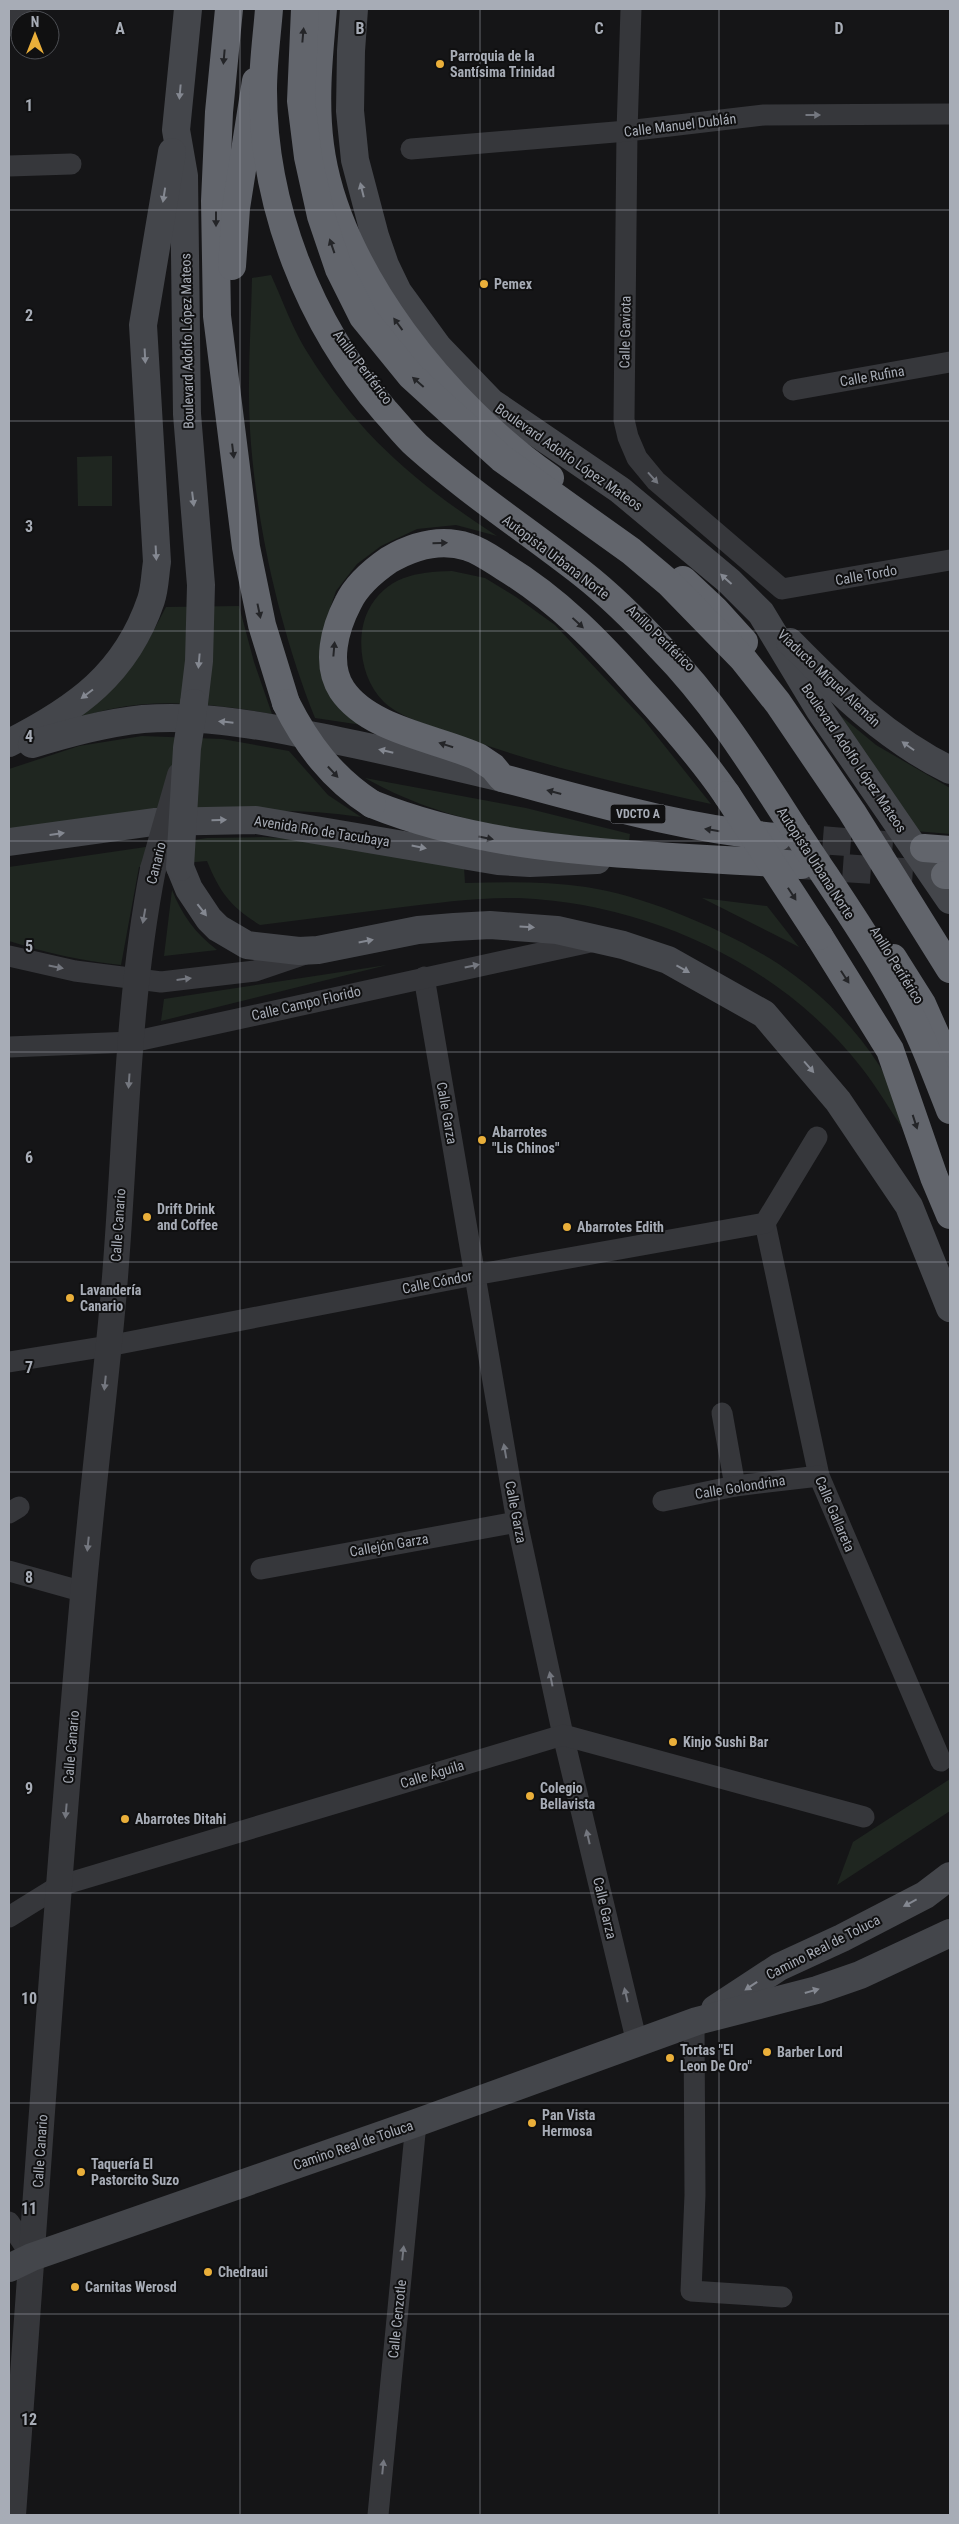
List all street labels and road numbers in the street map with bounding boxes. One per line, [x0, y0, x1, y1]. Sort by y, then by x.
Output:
street label: Calle Manuel Dublán [623, 110, 737, 140]
street label: Boulevard Adolfo López Mateos [177, 253, 197, 429]
street label: Calle Gaviota [616, 295, 634, 369]
street label: Anillo Periférico [330, 327, 396, 407]
street label: Calle Rufina [838, 362, 906, 390]
street label: Boulevard Adolfo López Mateos [492, 400, 646, 514]
street label: Autopista Urbana Norte [499, 512, 613, 603]
street label: Calle Tordo [834, 562, 898, 588]
street label: Anillo Periférico [624, 602, 698, 674]
street label: Viaducto Miguel Alemán [774, 626, 884, 730]
street label: Boulevard Adolfo López Mateos [798, 681, 910, 835]
road number: VDCTO A [610, 804, 666, 824]
street label: Autopista Urbana Norte [774, 804, 858, 922]
street label: Avenida Río de Tacubaya [253, 812, 391, 850]
street label: Canario [143, 840, 169, 886]
street label: Anillo Periférico [867, 923, 927, 1007]
street label: Calle Campo Florido [250, 983, 362, 1023]
street label: Calle Garza [434, 1081, 460, 1145]
street label: Calle Canario [107, 1188, 129, 1262]
street label: Calle Cóndor [401, 1267, 473, 1297]
street label: Calle Golondrina [694, 1472, 786, 1502]
street label: Calle Gallareta [812, 1474, 858, 1554]
street label: Calle Garza [502, 1480, 530, 1544]
street label: Callejón Garza [348, 1530, 430, 1560]
street label: Calle Canario [60, 1710, 82, 1784]
street label: Calle Águila [398, 1756, 466, 1791]
street label: Calle Garza [590, 1876, 620, 1940]
street label: Camino Real de Toluca [763, 1911, 883, 1983]
street label: Calle Canario [29, 2114, 51, 2188]
street label: Camino Real de Toluca [291, 2117, 415, 2173]
street label: Calle Cenzotle [385, 2278, 409, 2359]

